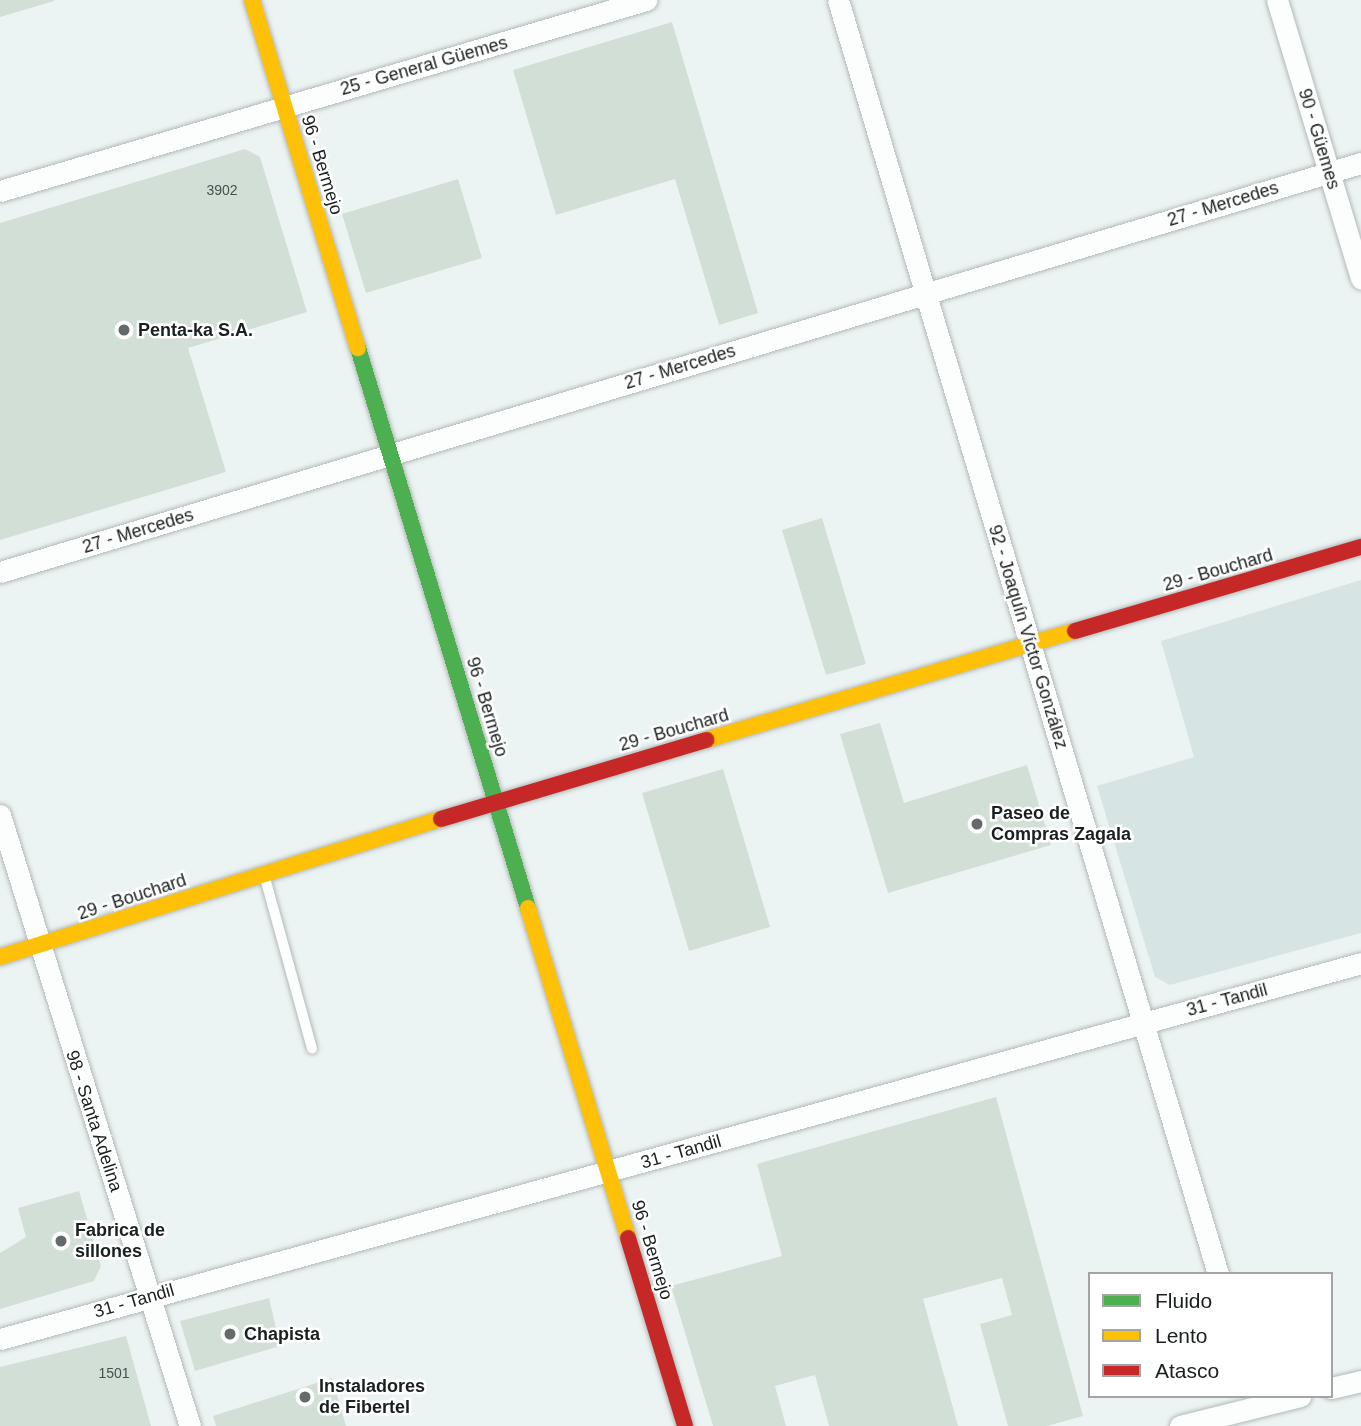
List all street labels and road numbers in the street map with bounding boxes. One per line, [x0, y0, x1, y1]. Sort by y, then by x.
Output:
street label: 25 - General Güemes [338, 32, 510, 100]
street label: 90 - Güemes [1293, 86, 1345, 192]
street label: 96 - Bermejo [297, 113, 347, 217]
street label: 27 - Mercedes [1165, 177, 1281, 231]
street label: 27 - Mercedes [622, 340, 738, 394]
street label: 27 - Mercedes [80, 504, 196, 558]
street label: 92 - Joaquín Víctor González [984, 522, 1072, 752]
street label: 29 - Bouchard [1161, 544, 1275, 596]
street label: 96 - Bermejo [462, 655, 512, 759]
street label: 29 - Bouchard [617, 704, 731, 756]
street label: 29 - Bouchard [75, 869, 189, 925]
street label: 31 - Tandil [1184, 979, 1270, 1021]
street label: 98 - Santa Adelina [61, 1047, 127, 1195]
street label: 31 - Tandil [638, 1130, 724, 1174]
street label: 96 - Bermejo [627, 1198, 677, 1302]
street label: 31 - Tandil [91, 1279, 177, 1323]

